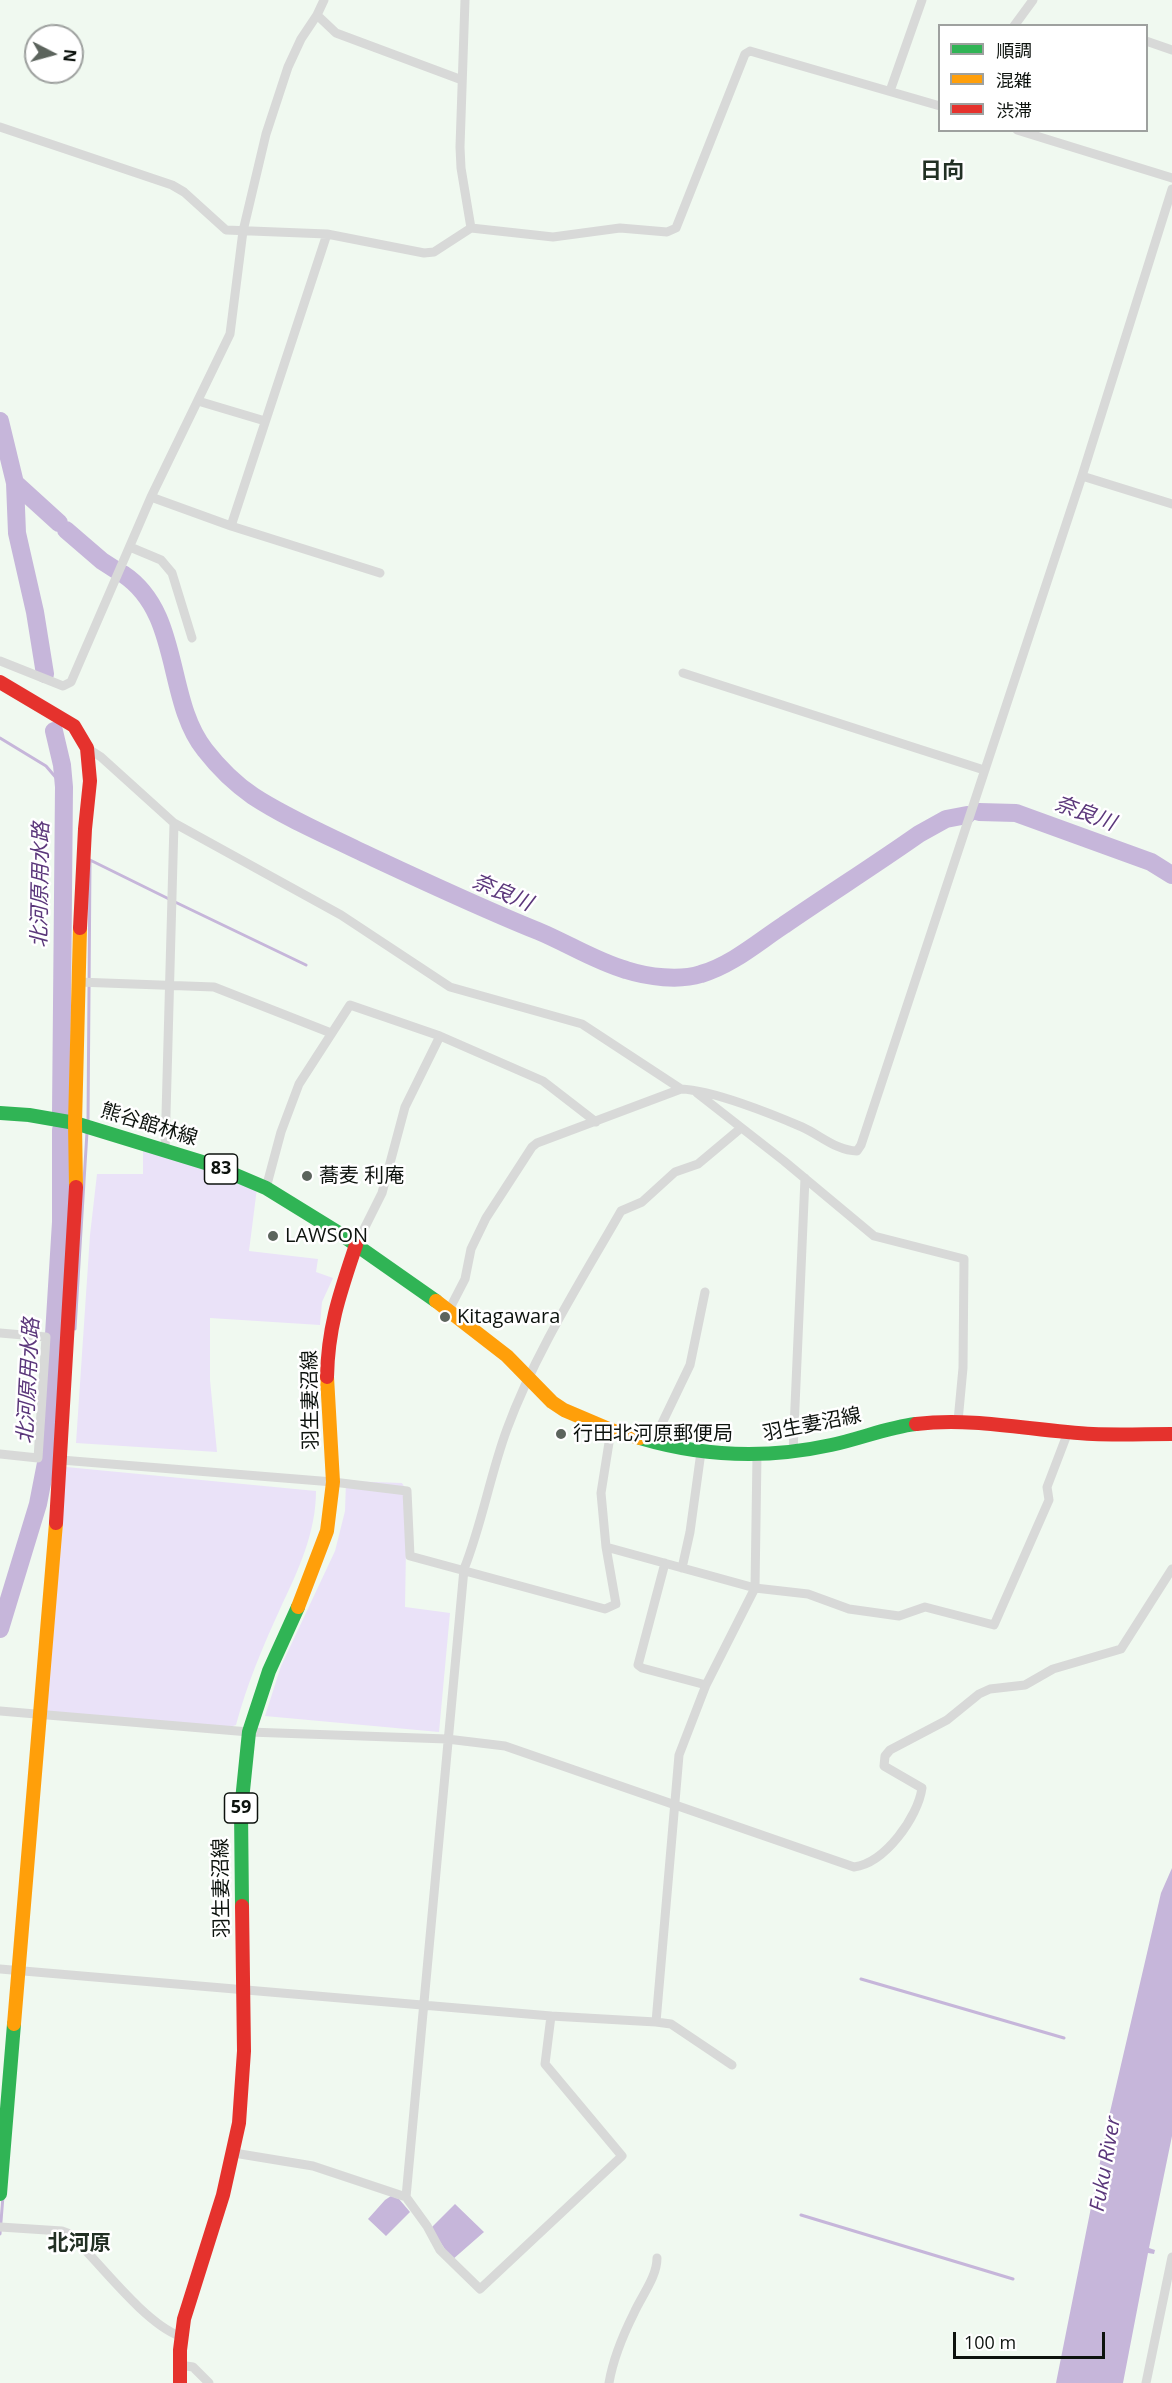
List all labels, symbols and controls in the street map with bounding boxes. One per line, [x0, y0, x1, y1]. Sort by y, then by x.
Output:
north arrow [24, 24, 84, 84]
legend [938, 24, 1148, 132]
text: 順調 [996, 38, 1032, 62]
text: N [58, 48, 82, 63]
text: 混雑 [996, 68, 1032, 92]
text: 渋滞 [996, 98, 1032, 122]
district label: 日向 [920, 159, 964, 185]
water label: 奈良川 [1051, 791, 1119, 837]
water label: 北河原用水路 [27, 822, 55, 948]
water label: 奈良川 [468, 869, 536, 917]
street label: 熊谷館林線 [98, 1099, 200, 1151]
road number: 83 [204, 1154, 238, 1184]
place label: 蕎麦 利庵 [319, 1164, 404, 1188]
marker: 蕎麦 利庵 [300, 1169, 314, 1183]
place label: LAWSON [285, 1224, 368, 1248]
marker: LAWSON [266, 1229, 280, 1243]
place label: Kitagawara [457, 1305, 560, 1329]
marker: Kitagawara [438, 1310, 452, 1324]
water label: 北河原用水路 [13, 1317, 45, 1445]
street label: 羽生妻沼線 [298, 1350, 324, 1450]
street label: 羽生妻沼線 [761, 1404, 863, 1446]
place label: 行田北河原郵便局 [573, 1422, 733, 1446]
marker: 行田北河原郵便局 [554, 1427, 568, 1441]
road number: 59 [224, 1793, 258, 1823]
street label: 羽生妻沼線 [209, 1838, 235, 1938]
water label: Fuku River [1085, 2115, 1127, 2213]
district label: 北河原 [48, 2231, 110, 2257]
scale bar [956, 2320, 1108, 2358]
text: 100 m [964, 2330, 1016, 2354]

